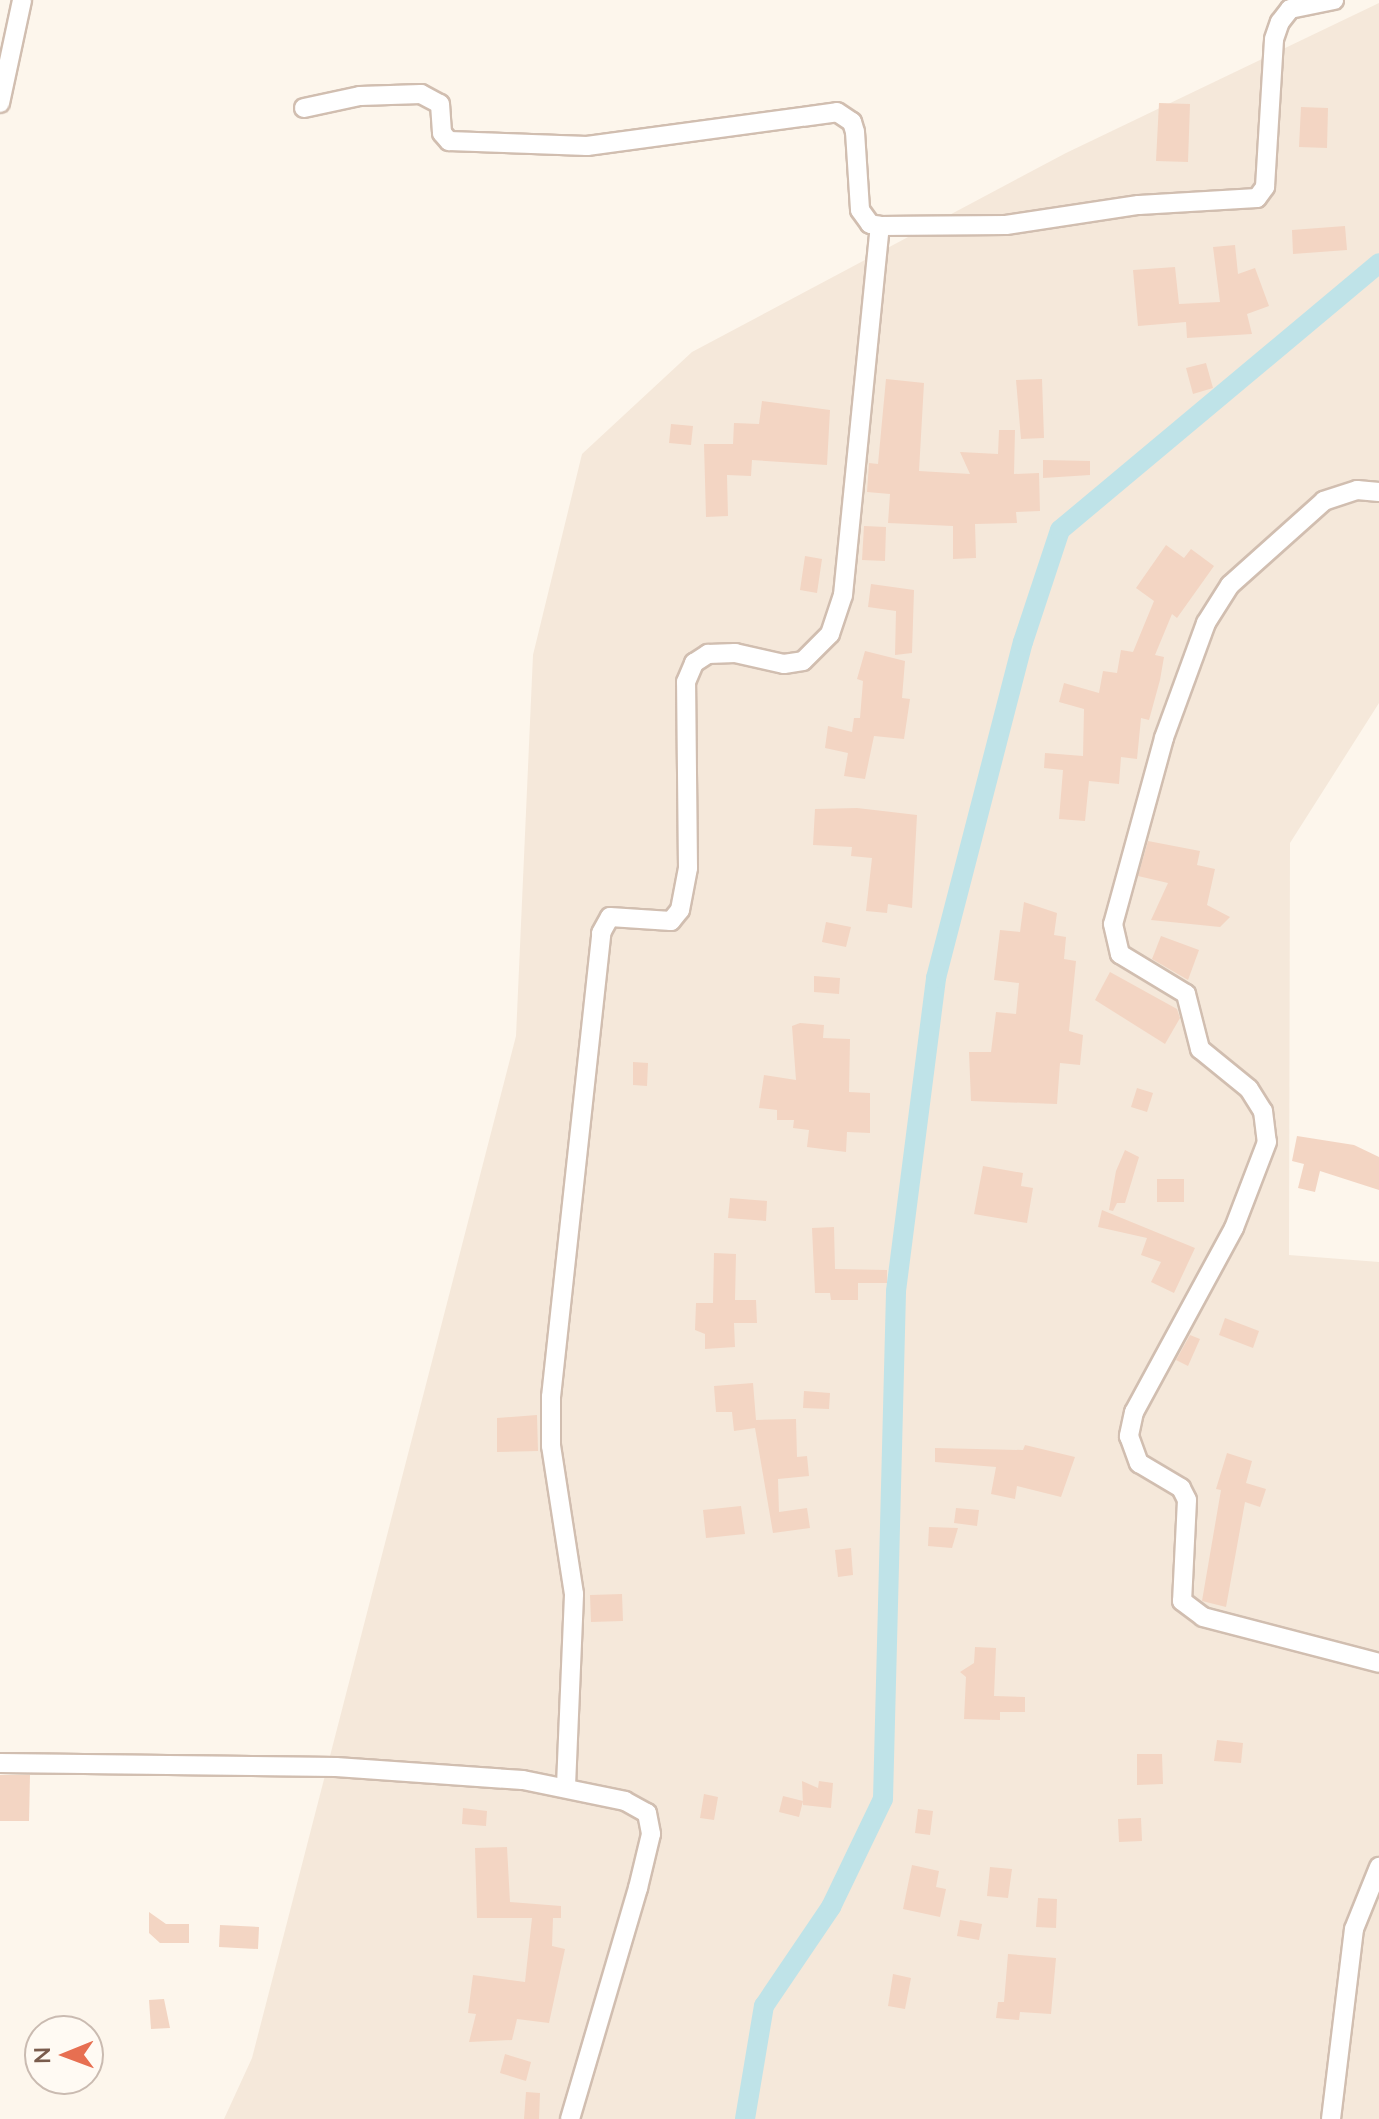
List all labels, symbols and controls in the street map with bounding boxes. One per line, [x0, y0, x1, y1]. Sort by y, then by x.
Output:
north arrow [24, 2015, 104, 2095]
text: N [28, 2047, 55, 2064]

